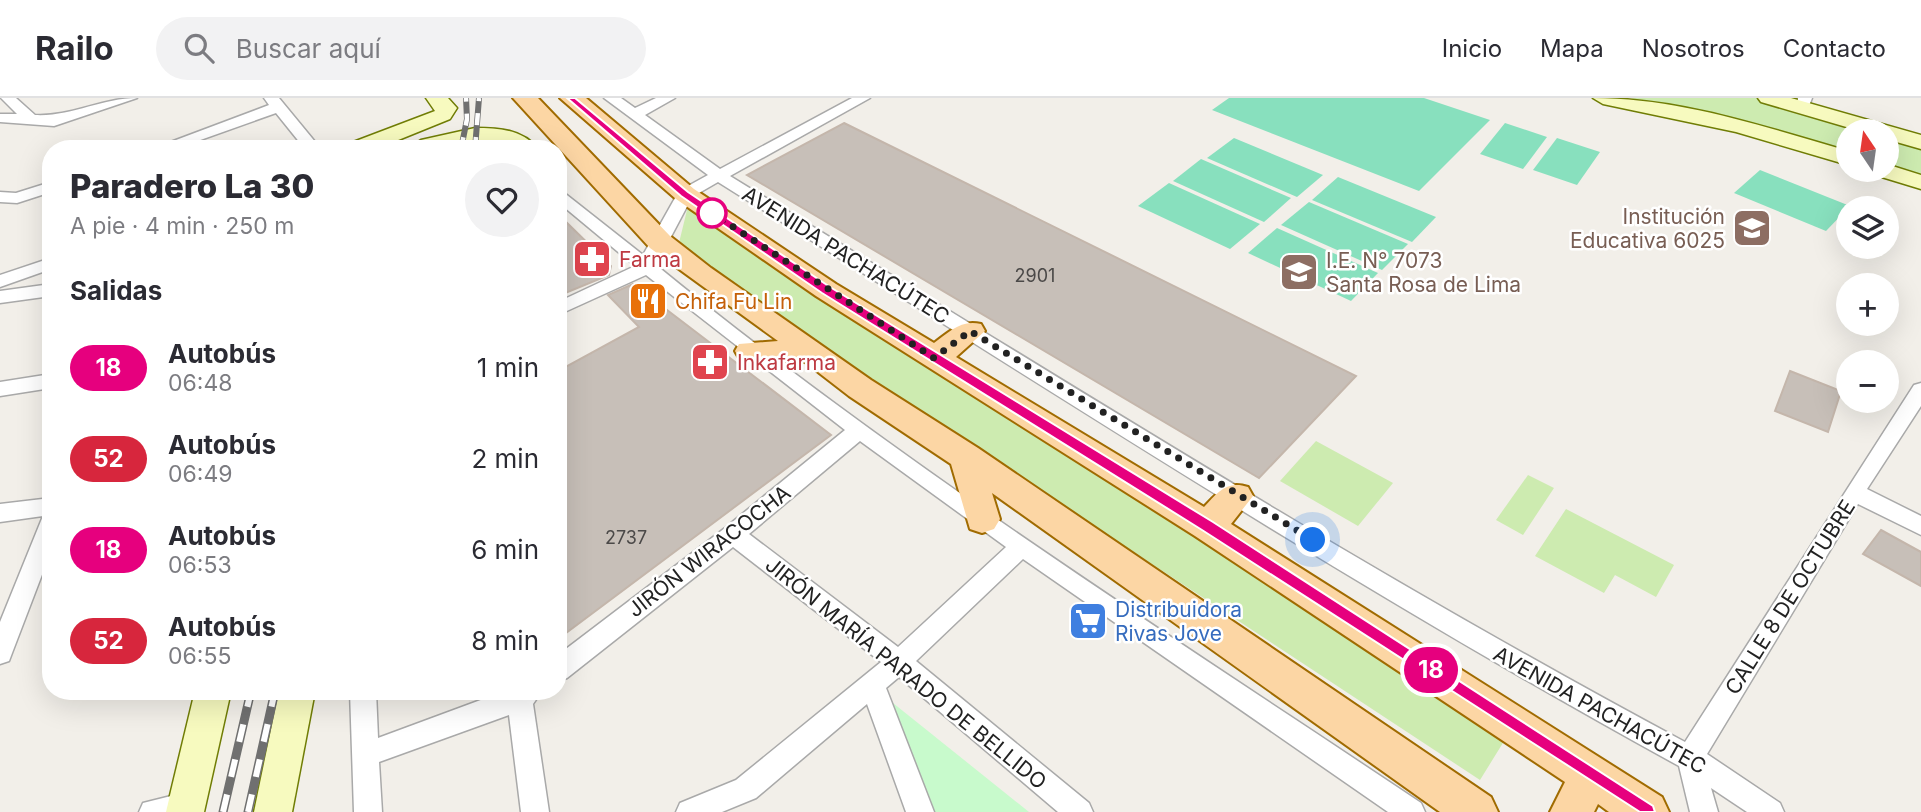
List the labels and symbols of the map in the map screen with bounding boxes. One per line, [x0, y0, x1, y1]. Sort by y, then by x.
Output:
north arrow [1836, 119, 1899, 182]
street label: AVENIDA PACHACÚTEC [738, 180, 955, 329]
unlabelled marker [697, 198, 727, 228]
place label: Institución Educativa 6025 [1570, 204, 1725, 253]
school or university icon: Institución Educativa 6025 [1731, 207, 1773, 249]
pharmacy icon: Farma [571, 238, 613, 280]
place label: Farma [619, 247, 681, 272]
place label: I.E. N° 7073 Santa Rosa de Lima [1326, 248, 1521, 297]
school or university icon: I.E. N° 7073 Santa Rosa de Lima [1278, 251, 1320, 293]
house number: 2901 [1015, 265, 1055, 286]
restaurant icon: Chifa Fu Lin [627, 280, 669, 322]
place label: Chifa Fu Lin [675, 289, 792, 314]
pharmacy icon: Inkafarma [689, 341, 731, 383]
place label: Inkafarma [737, 350, 836, 375]
street label: JIRÓN WIRACOCHA [622, 479, 795, 622]
street label: CALLE 8 DE OCTUBRE [1720, 495, 1860, 699]
your location [1295, 522, 1330, 557]
house number: 2737 [605, 527, 647, 548]
street label: JIRÓN MARÍA PARADO DE BELLIDO [761, 551, 1052, 794]
place label: Distribuidora Rivas Jove [1115, 597, 1242, 646]
supermarket icon: Distribuidora Rivas Jove [1067, 600, 1109, 642]
street label: AVENIDA PACHACÚTEC [1489, 640, 1711, 779]
line badge: 18 [1400, 647, 1462, 693]

